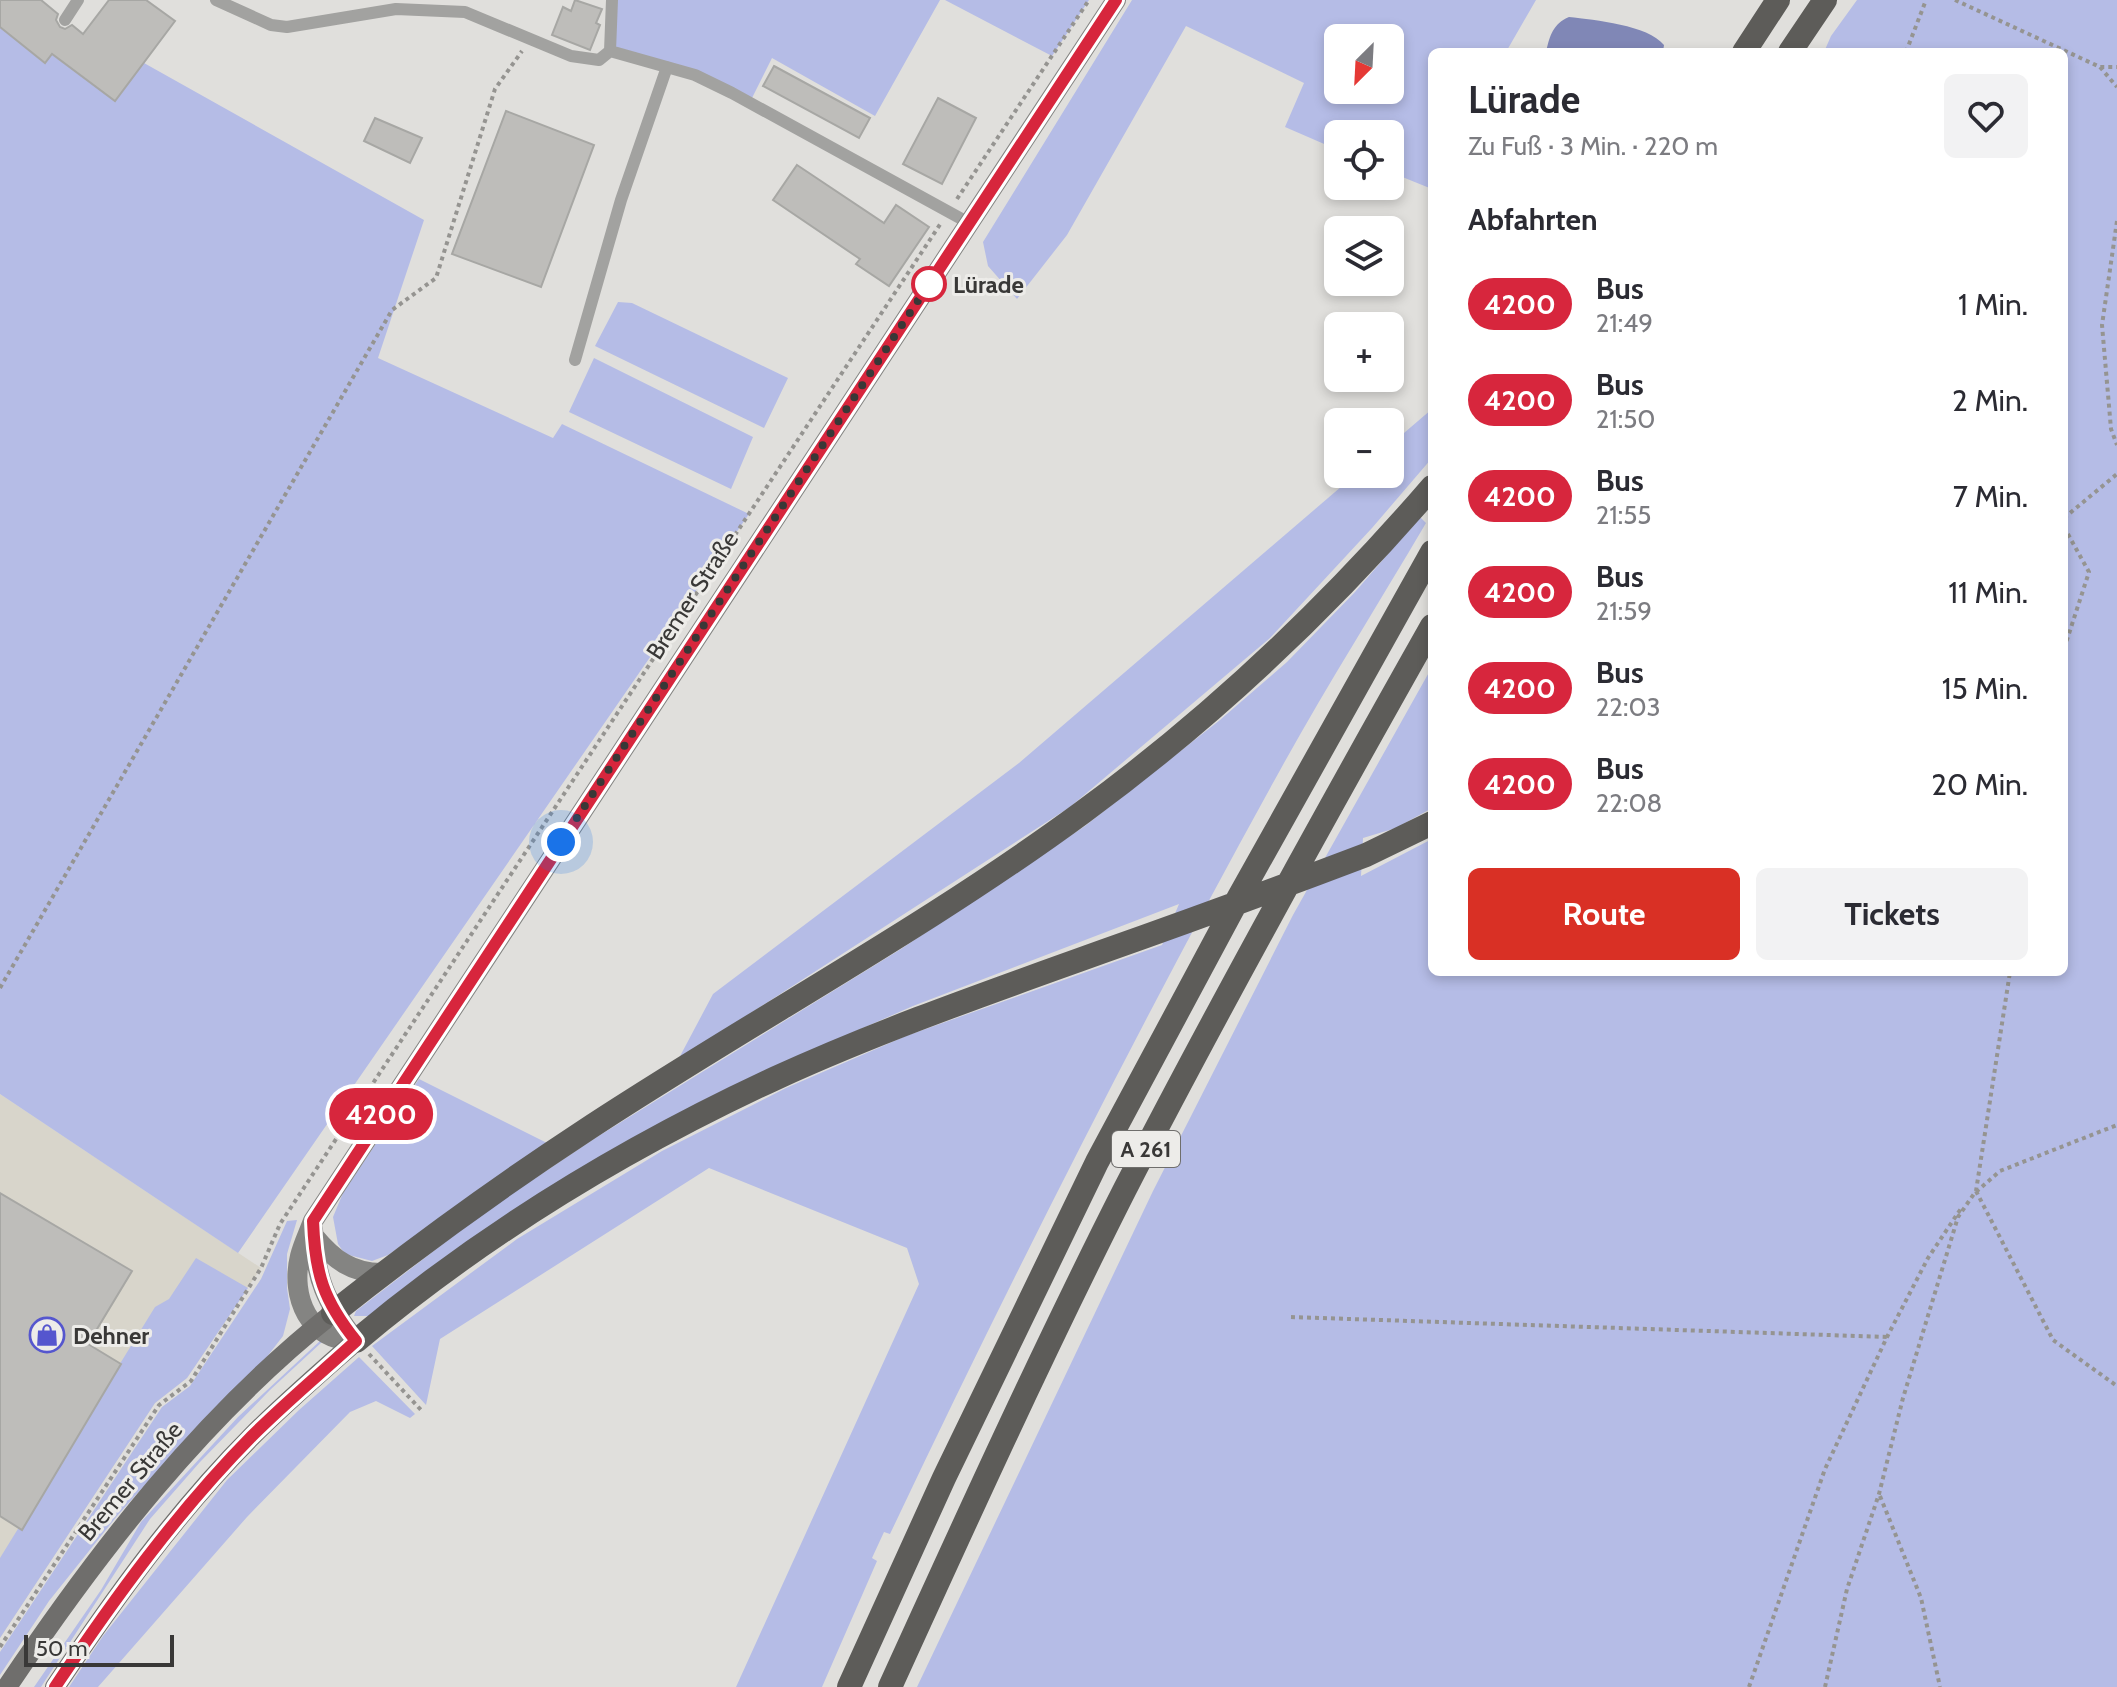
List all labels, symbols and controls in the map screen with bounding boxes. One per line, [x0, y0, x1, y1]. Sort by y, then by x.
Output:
north arrow [1324, 24, 1404, 104]
map controls [1324, 24, 1404, 488]
button: heart [1944, 74, 2028, 158]
text: Lürade [1468, 76, 1580, 123]
button: locate [1324, 120, 1404, 200]
text: Zu Fuß · 3 Min. · 220 m [1468, 130, 1718, 162]
text: Abfahrten [1468, 201, 1598, 238]
button: layers [1324, 216, 1404, 296]
marker: Lürade [912, 267, 946, 301]
place label: Lürade [953, 270, 1024, 299]
text: Bus [1596, 270, 1644, 307]
text: 1 Min. [1958, 286, 2028, 323]
text: 4200 [1484, 287, 1556, 321]
text: 21:49 [1596, 307, 1653, 339]
button: + [1324, 312, 1404, 392]
text: Bus [1596, 366, 1644, 403]
text: 2 Min. [1952, 382, 2028, 419]
text: 4200 [1484, 383, 1556, 417]
text: 21:50 [1596, 403, 1655, 435]
button: − [1324, 408, 1404, 488]
text: Bus [1596, 462, 1644, 499]
text: 7 Min. [1953, 478, 2028, 515]
text: 4200 [1484, 479, 1556, 513]
text: 21:55 [1596, 499, 1651, 531]
street label: Bremer Straße [640, 526, 744, 664]
text: Bus [1596, 558, 1644, 595]
text: 11 Min. [1948, 574, 2028, 611]
text: 4200 [1484, 575, 1556, 609]
text: 21:59 [1596, 595, 1652, 627]
text: Bus [1596, 654, 1644, 691]
text: 15 Min. [1942, 670, 2028, 707]
text: 4200 [1484, 671, 1556, 705]
text: 22:03 [1596, 691, 1661, 723]
text: Bus [1596, 750, 1644, 787]
text: 20 Min. [1931, 766, 2028, 803]
text: 4200 [1484, 767, 1556, 801]
text: 22:08 [1596, 787, 1662, 819]
your location [541, 822, 581, 862]
button: Route [1468, 868, 1740, 960]
button: Tickets [1756, 868, 2028, 960]
line badge: 4200 [325, 1088, 437, 1140]
text: 4200 [345, 1097, 417, 1131]
road number: A 261 [1112, 1131, 1180, 1167]
shop icon: Dehner [28, 1316, 66, 1354]
place label: Dehner [73, 1321, 149, 1350]
street label: Bremer Straße [72, 1415, 188, 1547]
scale bar [24, 1631, 174, 1667]
text: 50 m [36, 1635, 88, 1662]

